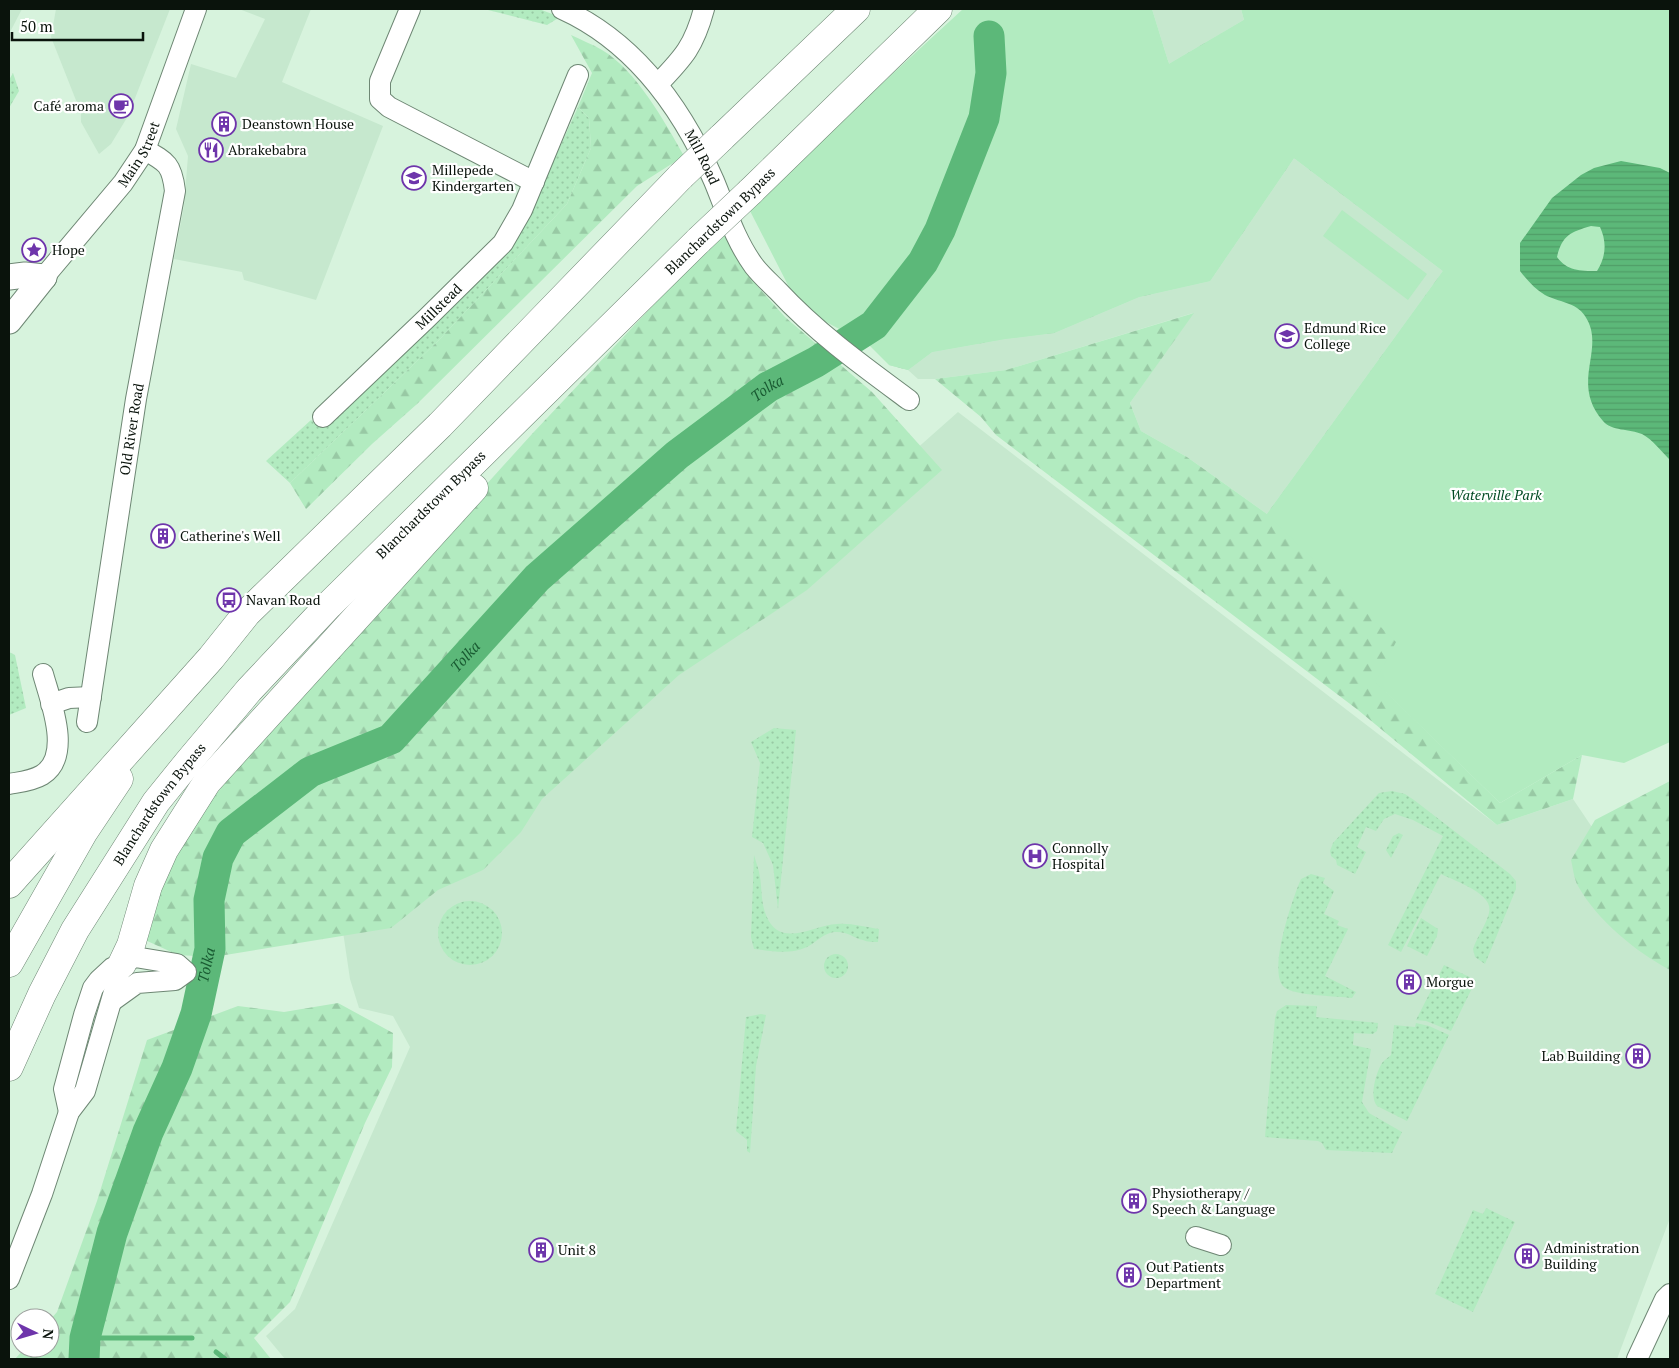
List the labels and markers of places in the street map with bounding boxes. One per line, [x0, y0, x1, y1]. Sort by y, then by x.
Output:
cafe icon: Café aroma [108, 93, 134, 119]
place label: Café aroma [34, 96, 104, 115]
building icon: Deanstown House [211, 111, 237, 137]
place label: Deanstown House [242, 114, 354, 133]
restaurant icon: Abrakebabra [198, 137, 224, 163]
place label: Abrakebabra [228, 140, 307, 159]
place label: Millepede Kindergarten [432, 160, 515, 195]
school or university icon: Millepede Kindergarten [401, 165, 427, 191]
place icon: Hope [21, 237, 47, 263]
place label: Hope [52, 240, 85, 259]
place label: Edmund Rice College [1304, 318, 1386, 353]
school or university icon: Edmund Rice College [1274, 323, 1300, 349]
building icon: Catherine's Well [150, 523, 176, 549]
place label: Catherine's Well [180, 526, 281, 545]
bus stop icon: Navan Road [216, 587, 242, 613]
place label: Navan Road [246, 590, 321, 609]
place label: Connolly Hospital [1052, 838, 1109, 873]
hospital icon: Connolly Hospital [1022, 843, 1048, 869]
building icon: Morgue [1396, 969, 1422, 995]
place label: Morgue [1426, 972, 1474, 991]
building icon: Lab Building [1625, 1043, 1651, 1069]
place label: Lab Building [1541, 1046, 1621, 1065]
place label: Physiotherapy / Speech & Language [1152, 1183, 1275, 1218]
building icon: Physiotherapy / Speech & Language [1121, 1188, 1147, 1214]
building icon: Unit 8 [528, 1237, 554, 1263]
place label: Administration Building [1544, 1238, 1640, 1273]
place label: Unit 8 [558, 1240, 596, 1259]
building icon: Administration Building [1514, 1243, 1540, 1269]
place label: Out Patients Department [1146, 1257, 1224, 1292]
building icon: Out Patients Department [1116, 1262, 1142, 1288]

